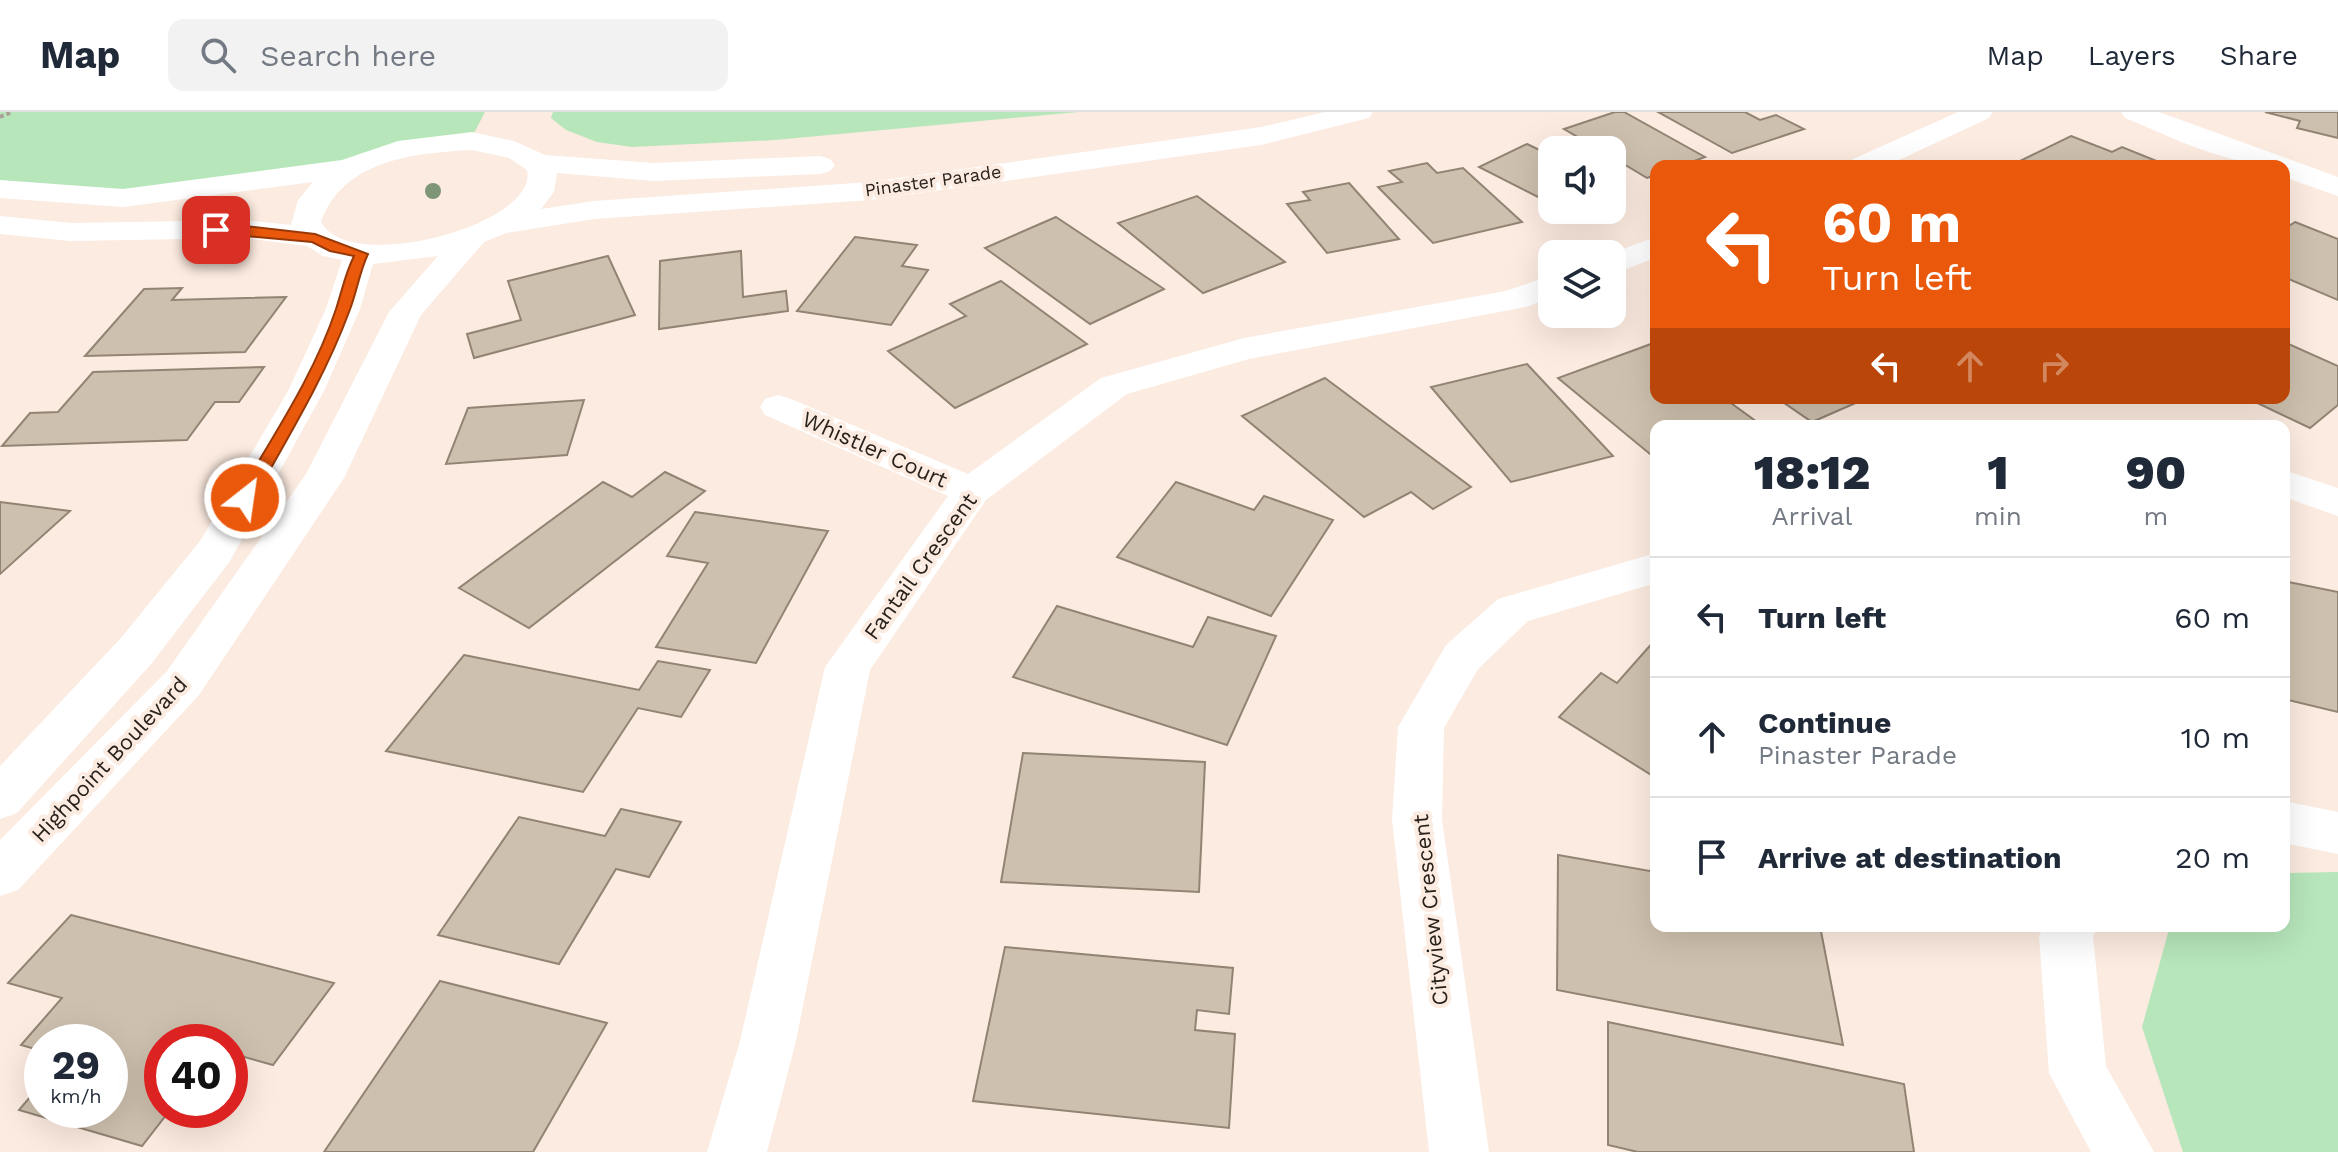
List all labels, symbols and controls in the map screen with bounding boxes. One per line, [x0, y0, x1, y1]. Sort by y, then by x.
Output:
search box [168, 19, 728, 91]
text: Map [40, 33, 120, 77]
icon: search [196, 33, 240, 77]
text: Search here [260, 38, 436, 73]
text: Map [1987, 39, 2044, 72]
text: Layers [2088, 39, 2176, 72]
text: Share [2220, 39, 2298, 72]
map controls [1538, 136, 1626, 328]
button: sound [1538, 136, 1626, 224]
street label: Pinaster Parade [863, 161, 1003, 200]
text: 60 m [1822, 190, 1961, 256]
icon: left [1690, 192, 1794, 296]
pin [182, 196, 250, 264]
icon: arrive [194, 208, 238, 252]
button: layers [1538, 240, 1626, 328]
text: Turn left [1822, 257, 1972, 299]
icon: left [1864, 344, 1908, 388]
icon: ahead [1948, 344, 1992, 388]
icon: right [2032, 344, 2076, 388]
street label: Whistler Court [798, 406, 951, 493]
text: 18:12 [1754, 444, 1870, 501]
text: 1 [1987, 444, 2009, 501]
text: 90 [2125, 444, 2186, 501]
position arrow [203, 456, 287, 540]
street label: Fantail Crescent [859, 488, 982, 644]
text: Arrival [1771, 501, 1853, 531]
text: min [1974, 501, 2022, 531]
text: m [2143, 501, 2168, 531]
icon: left [1690, 595, 1734, 639]
text: Turn left [1758, 600, 1886, 635]
text: 60 m [2174, 600, 2250, 635]
street label: Highpoint Boulevard [26, 672, 192, 847]
text: Continue [1758, 705, 1891, 740]
icon: ahead [1690, 715, 1734, 759]
text: 10 m [2181, 720, 2250, 755]
text: Pinaster Parade [1758, 740, 1957, 770]
street label: Cityview Crescent [1408, 813, 1453, 1007]
icon: arrive [1690, 835, 1734, 879]
text: Arrive at destination [1758, 840, 2062, 875]
text: 20 m [2175, 840, 2250, 875]
speed limit sign: 40 [144, 1024, 248, 1128]
text: 29 [52, 1042, 100, 1089]
text: km/h [50, 1084, 102, 1108]

